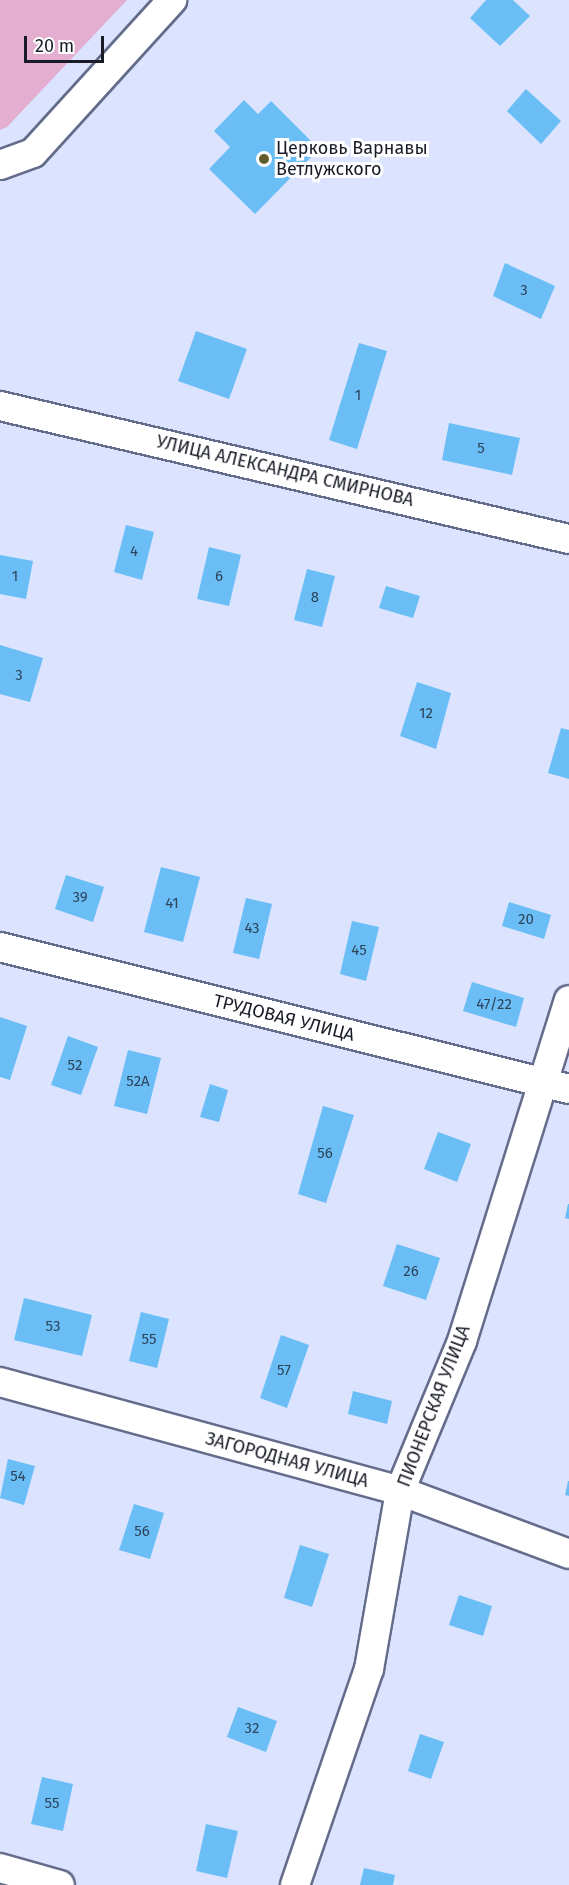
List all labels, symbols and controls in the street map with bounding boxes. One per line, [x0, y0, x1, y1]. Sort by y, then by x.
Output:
scale bar [27, 24, 106, 62]
text: 20 m [35, 35, 74, 57]
place label: Церковь Варнавы Ветлужского [276, 138, 428, 180]
marker: Церковь Варнавы Ветлужского [257, 152, 271, 166]
house number: 3 [520, 282, 528, 300]
house number: 1 [355, 387, 361, 405]
street label: УЛИЦА АЛЕКСАНДРА СМИРНОВА [154, 431, 416, 511]
house number: 5 [477, 440, 485, 458]
house number: 4 [130, 543, 138, 561]
house number: 1 [12, 568, 18, 586]
house number: 6 [215, 568, 223, 586]
house number: 8 [311, 589, 319, 607]
house number: 3 [15, 667, 23, 685]
house number: 12 [419, 705, 433, 723]
house number: 39 [72, 889, 88, 907]
house number: 41 [165, 895, 179, 913]
house number: 20 [518, 911, 534, 929]
house number: 43 [244, 920, 260, 938]
house number: 45 [351, 942, 367, 960]
street label: ТРУДОВАЯ УЛИЦА [211, 990, 357, 1046]
house number: 47/22 [476, 996, 512, 1014]
house number: 52 [68, 1057, 82, 1075]
house number: 52А [126, 1073, 150, 1091]
house number: 56 [317, 1145, 333, 1163]
house number: 26 [403, 1263, 419, 1281]
house number: 53 [46, 1318, 60, 1336]
street label: ПИОНЕРСКАЯ УЛИЦА [393, 1322, 475, 1490]
house number: 55 [142, 1331, 156, 1349]
house number: 57 [277, 1362, 291, 1380]
street label: ЗАГОРОДНАЯ УЛИЦА [203, 1428, 371, 1492]
house number: 54 [10, 1468, 26, 1486]
house number: 56 [134, 1523, 150, 1541]
house number: 32 [245, 1720, 259, 1738]
house number: 55 [45, 1795, 59, 1813]

